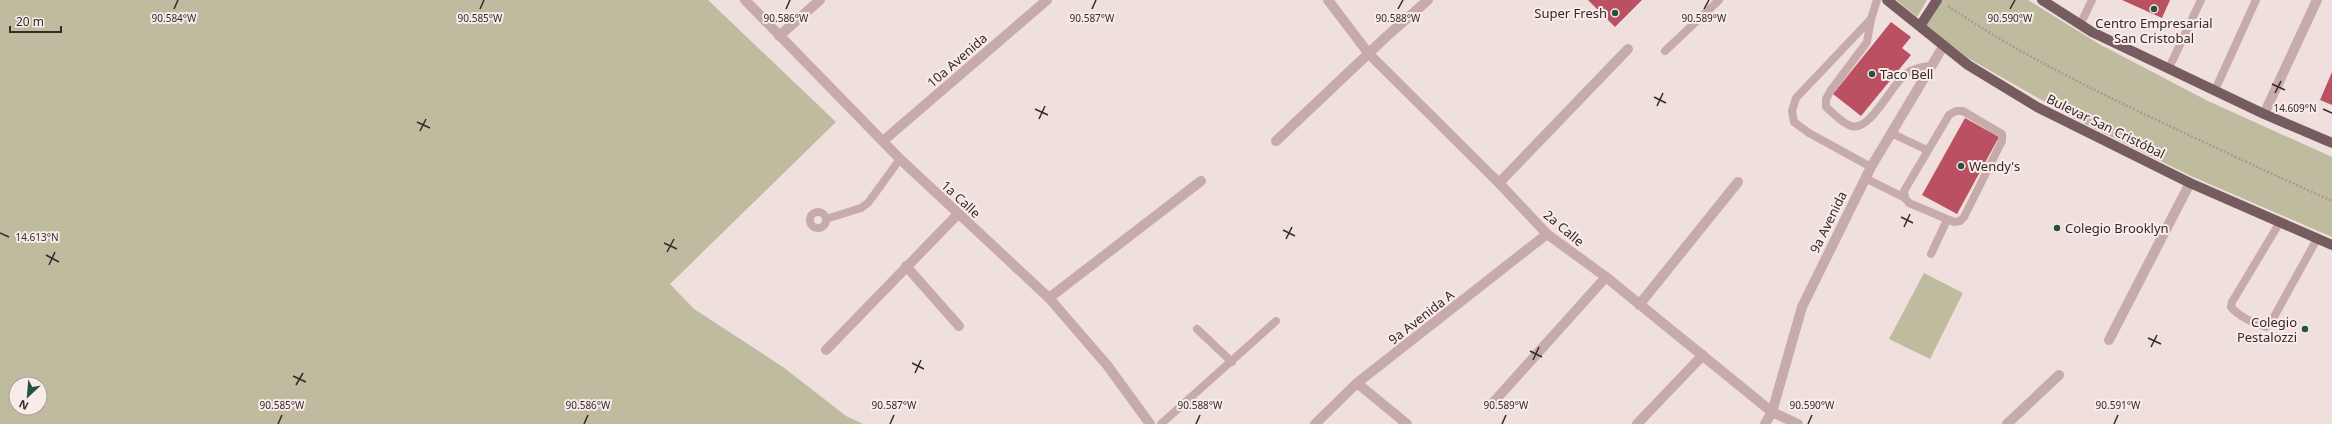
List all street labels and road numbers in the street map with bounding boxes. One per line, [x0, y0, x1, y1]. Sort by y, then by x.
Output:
street label: 10a Avenida [923, 29, 991, 91]
street label: Bulevar San Cristóbal [2044, 89, 2168, 163]
street label: 1a Calle [937, 176, 985, 222]
street label: 9a Avenida [1805, 188, 1851, 256]
street label: 2a Calle [1540, 206, 1588, 250]
street label: 9a Avenida A [1384, 285, 1458, 348]

